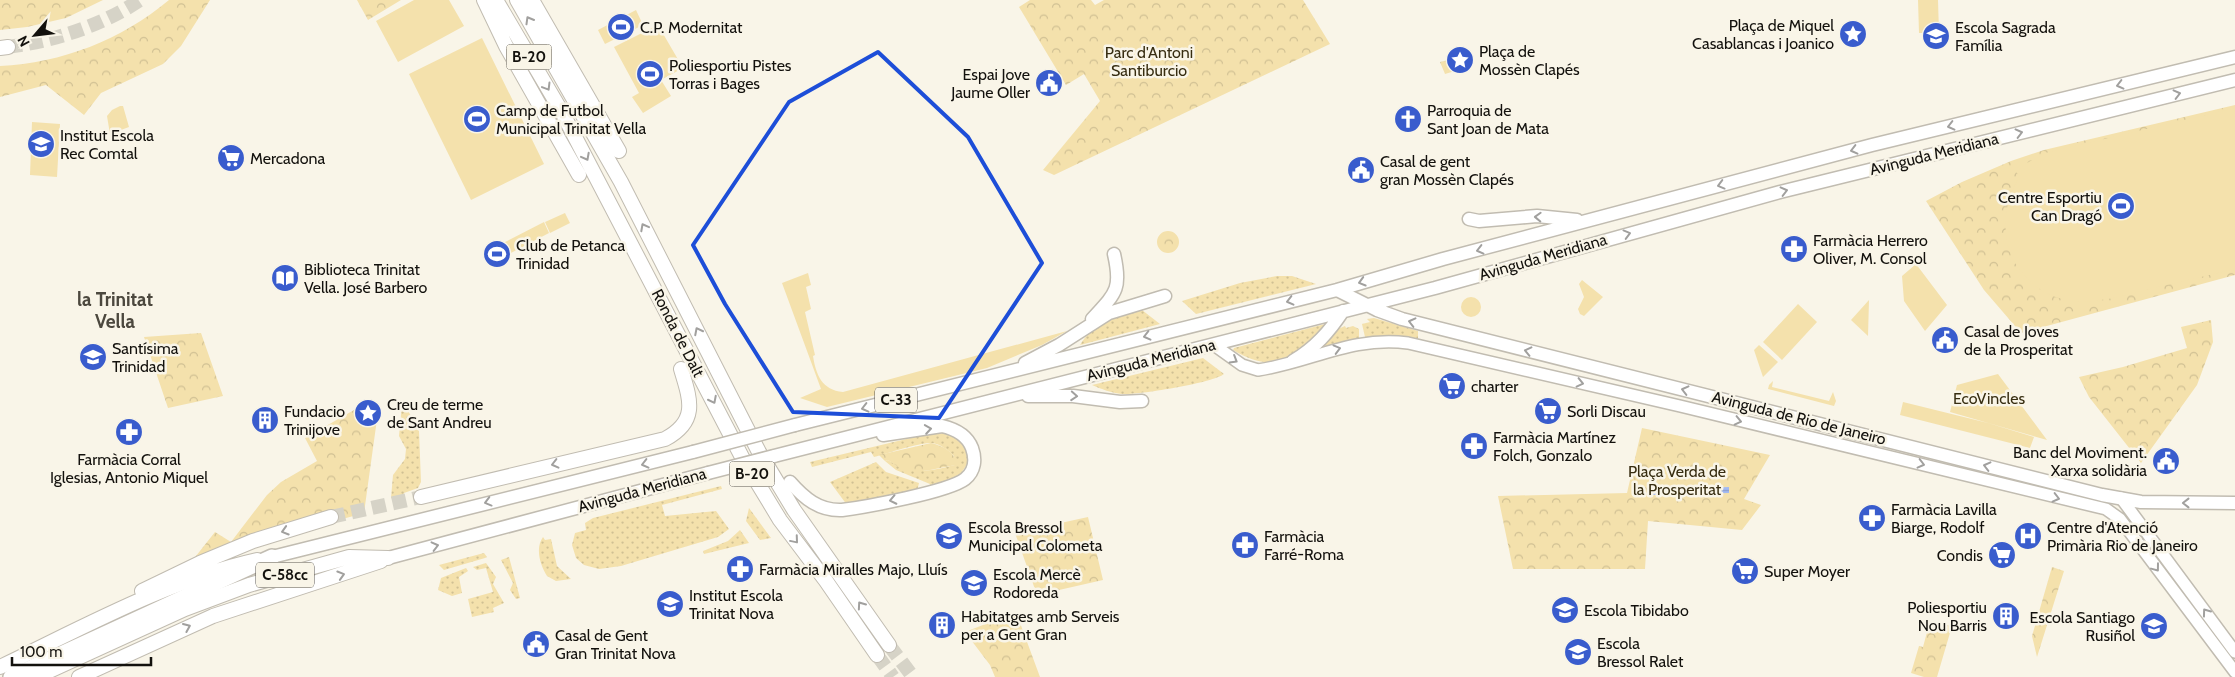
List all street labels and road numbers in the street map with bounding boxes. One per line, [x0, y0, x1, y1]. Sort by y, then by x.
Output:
road number: B-20 [506, 44, 552, 70]
street label: Avinguda Meridiana [1868, 129, 2001, 179]
street label: Avinguda Meridiana [1477, 230, 1609, 284]
street label: Ronda de Dalt [648, 286, 709, 381]
street label: Avinguda Meridiana [1085, 335, 1218, 385]
street label: Avinguda de Rio de Janeiro [1710, 387, 1888, 449]
road number: C-33 [875, 388, 917, 412]
road number: B-20 [730, 462, 774, 486]
street label: Avinguda Meridiana [576, 464, 709, 516]
road number: C-58cc [256, 562, 314, 588]

